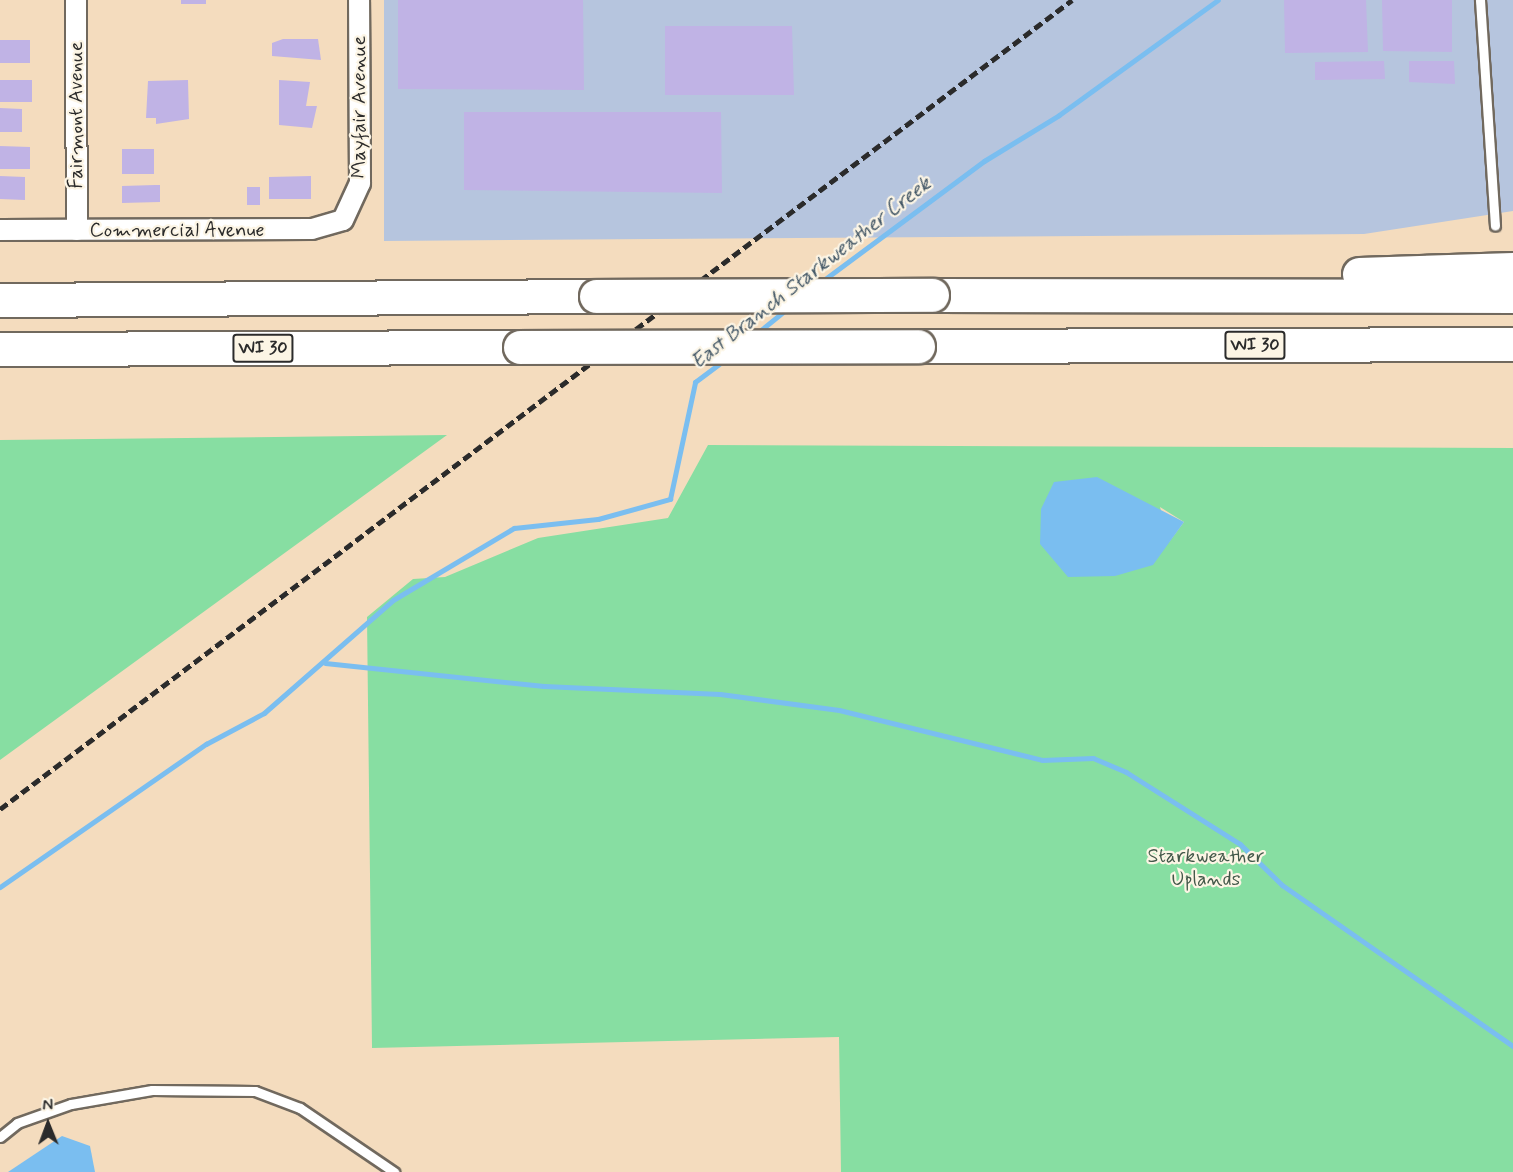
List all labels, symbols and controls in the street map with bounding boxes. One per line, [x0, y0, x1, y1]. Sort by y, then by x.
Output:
street label: Mayfair Avenue [347, 38, 371, 176]
street label: Fairmont Avenue [64, 41, 88, 189]
water label: East Branch Starkweather Creek [685, 171, 937, 375]
street label: Commercial Avenue [88, 218, 266, 242]
road number: WI 30 [1224, 330, 1286, 360]
road number: WI 30 [232, 333, 294, 363]
park label: Starkweather Uplands [1147, 844, 1265, 891]
north arrow [18, 1094, 78, 1154]
text: N [42, 1095, 53, 1116]

